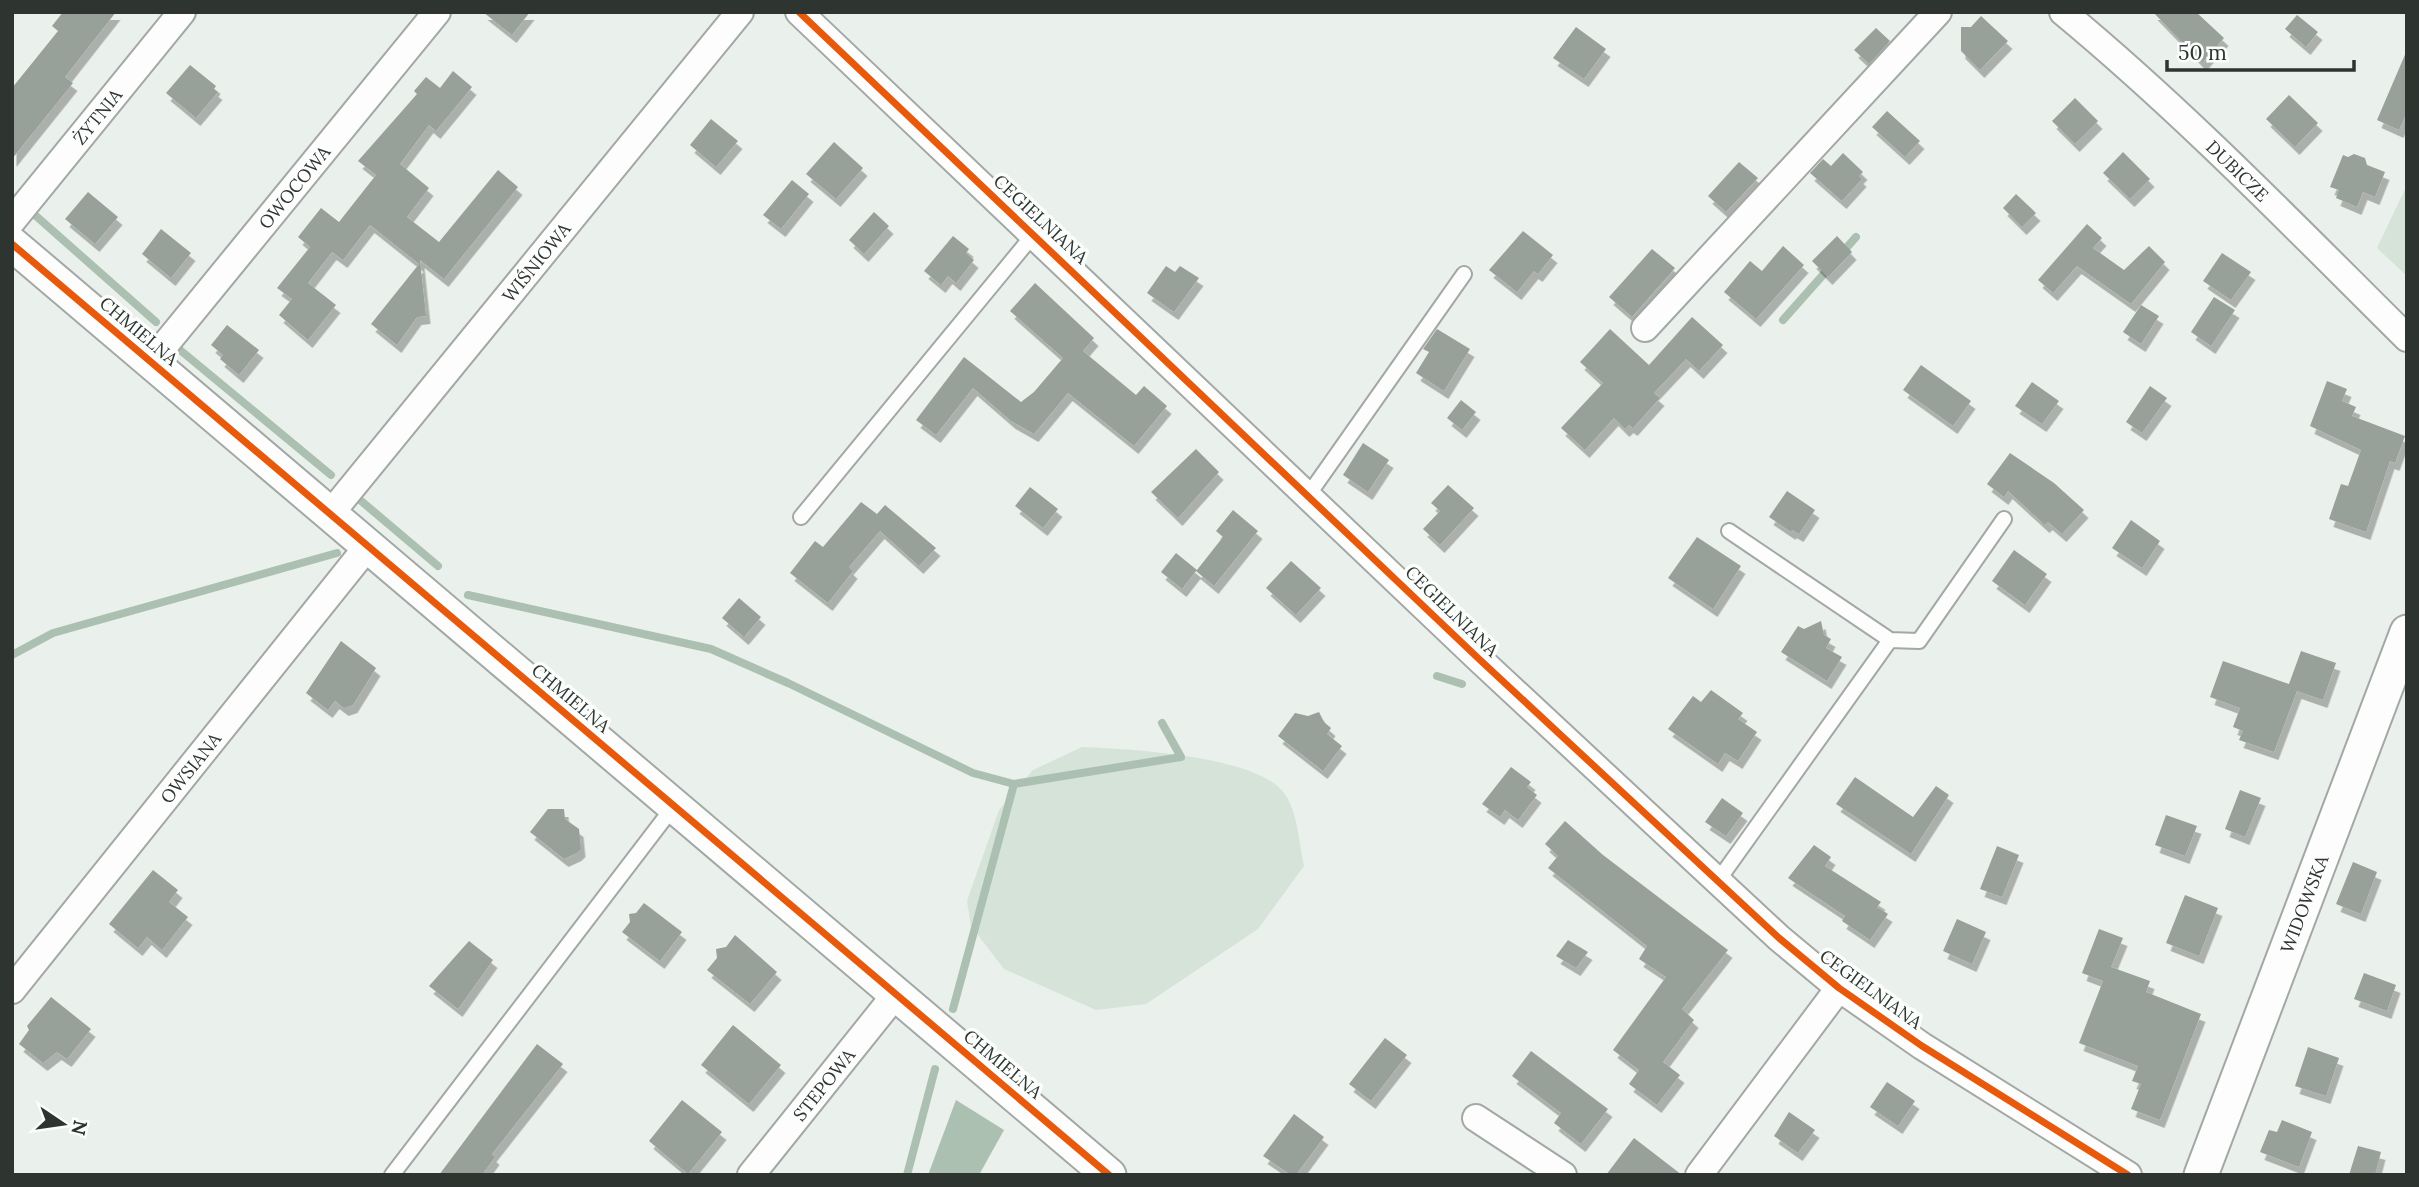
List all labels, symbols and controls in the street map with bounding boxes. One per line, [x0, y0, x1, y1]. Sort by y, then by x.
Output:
scale bar [2167, 28, 2354, 72]
text: 50 m [2178, 39, 2227, 66]
street label: ŻYTNIA [68, 83, 127, 149]
street label: DUBICZE [2202, 135, 2274, 206]
street label: OWOCOWA [253, 140, 335, 233]
street label: CEGIELNIANA [989, 169, 1094, 269]
street label: WIŚNIOWA [497, 217, 576, 307]
street label: CHMIELNA [95, 291, 184, 371]
street label: CEGIELNIANA [1400, 561, 1504, 662]
street label: CHMIELNA [527, 658, 616, 738]
street label: OWSIANA [155, 727, 226, 808]
street label: WIDOWSKA [2275, 851, 2333, 956]
street label: CEGIELNIANA [1815, 944, 1927, 1034]
street label: CHMIELNA [959, 1024, 1048, 1104]
street label: STEPOWA [788, 1043, 860, 1125]
north arrow [28, 1089, 98, 1159]
text: N [66, 1118, 93, 1138]

